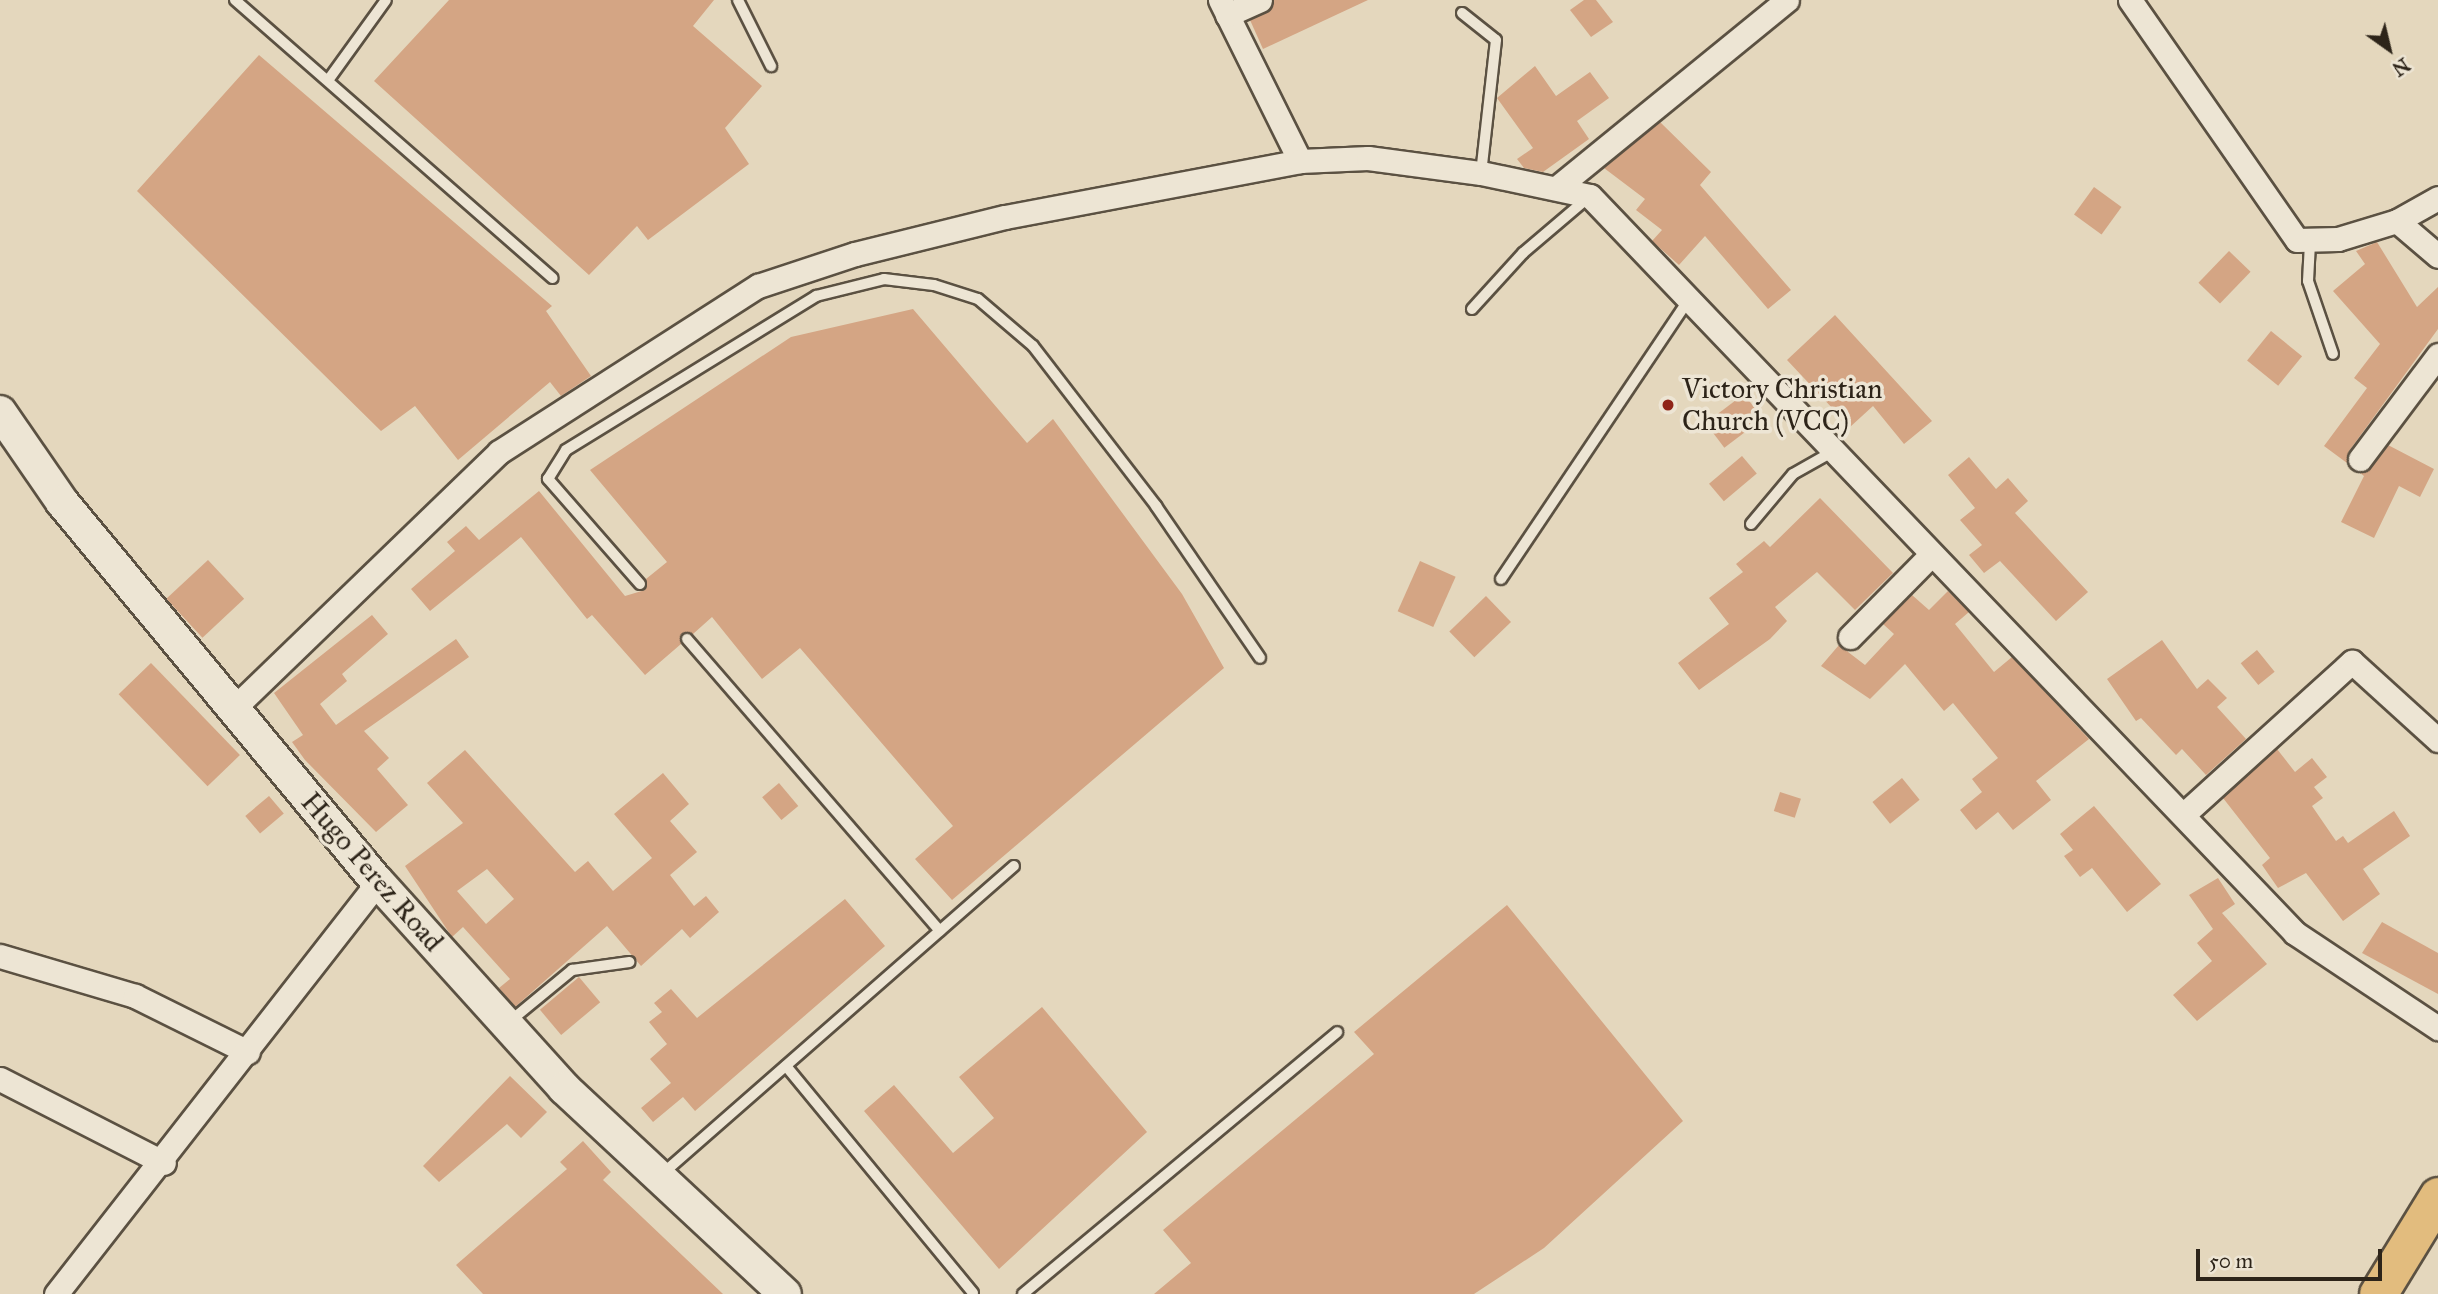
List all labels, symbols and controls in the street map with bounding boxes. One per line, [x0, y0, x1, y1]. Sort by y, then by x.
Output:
north arrow [2354, 14, 2424, 84]
text: N [2388, 53, 2414, 81]
place label: Victory Christian Church (VCC) [1682, 372, 1882, 438]
marker: Victory Christian Church (VCC) [1660, 397, 1676, 413]
street label: Hugo Perez Road [294, 786, 450, 958]
scale bar [2200, 1234, 2386, 1278]
text: 50 m [2209, 1248, 2253, 1274]

